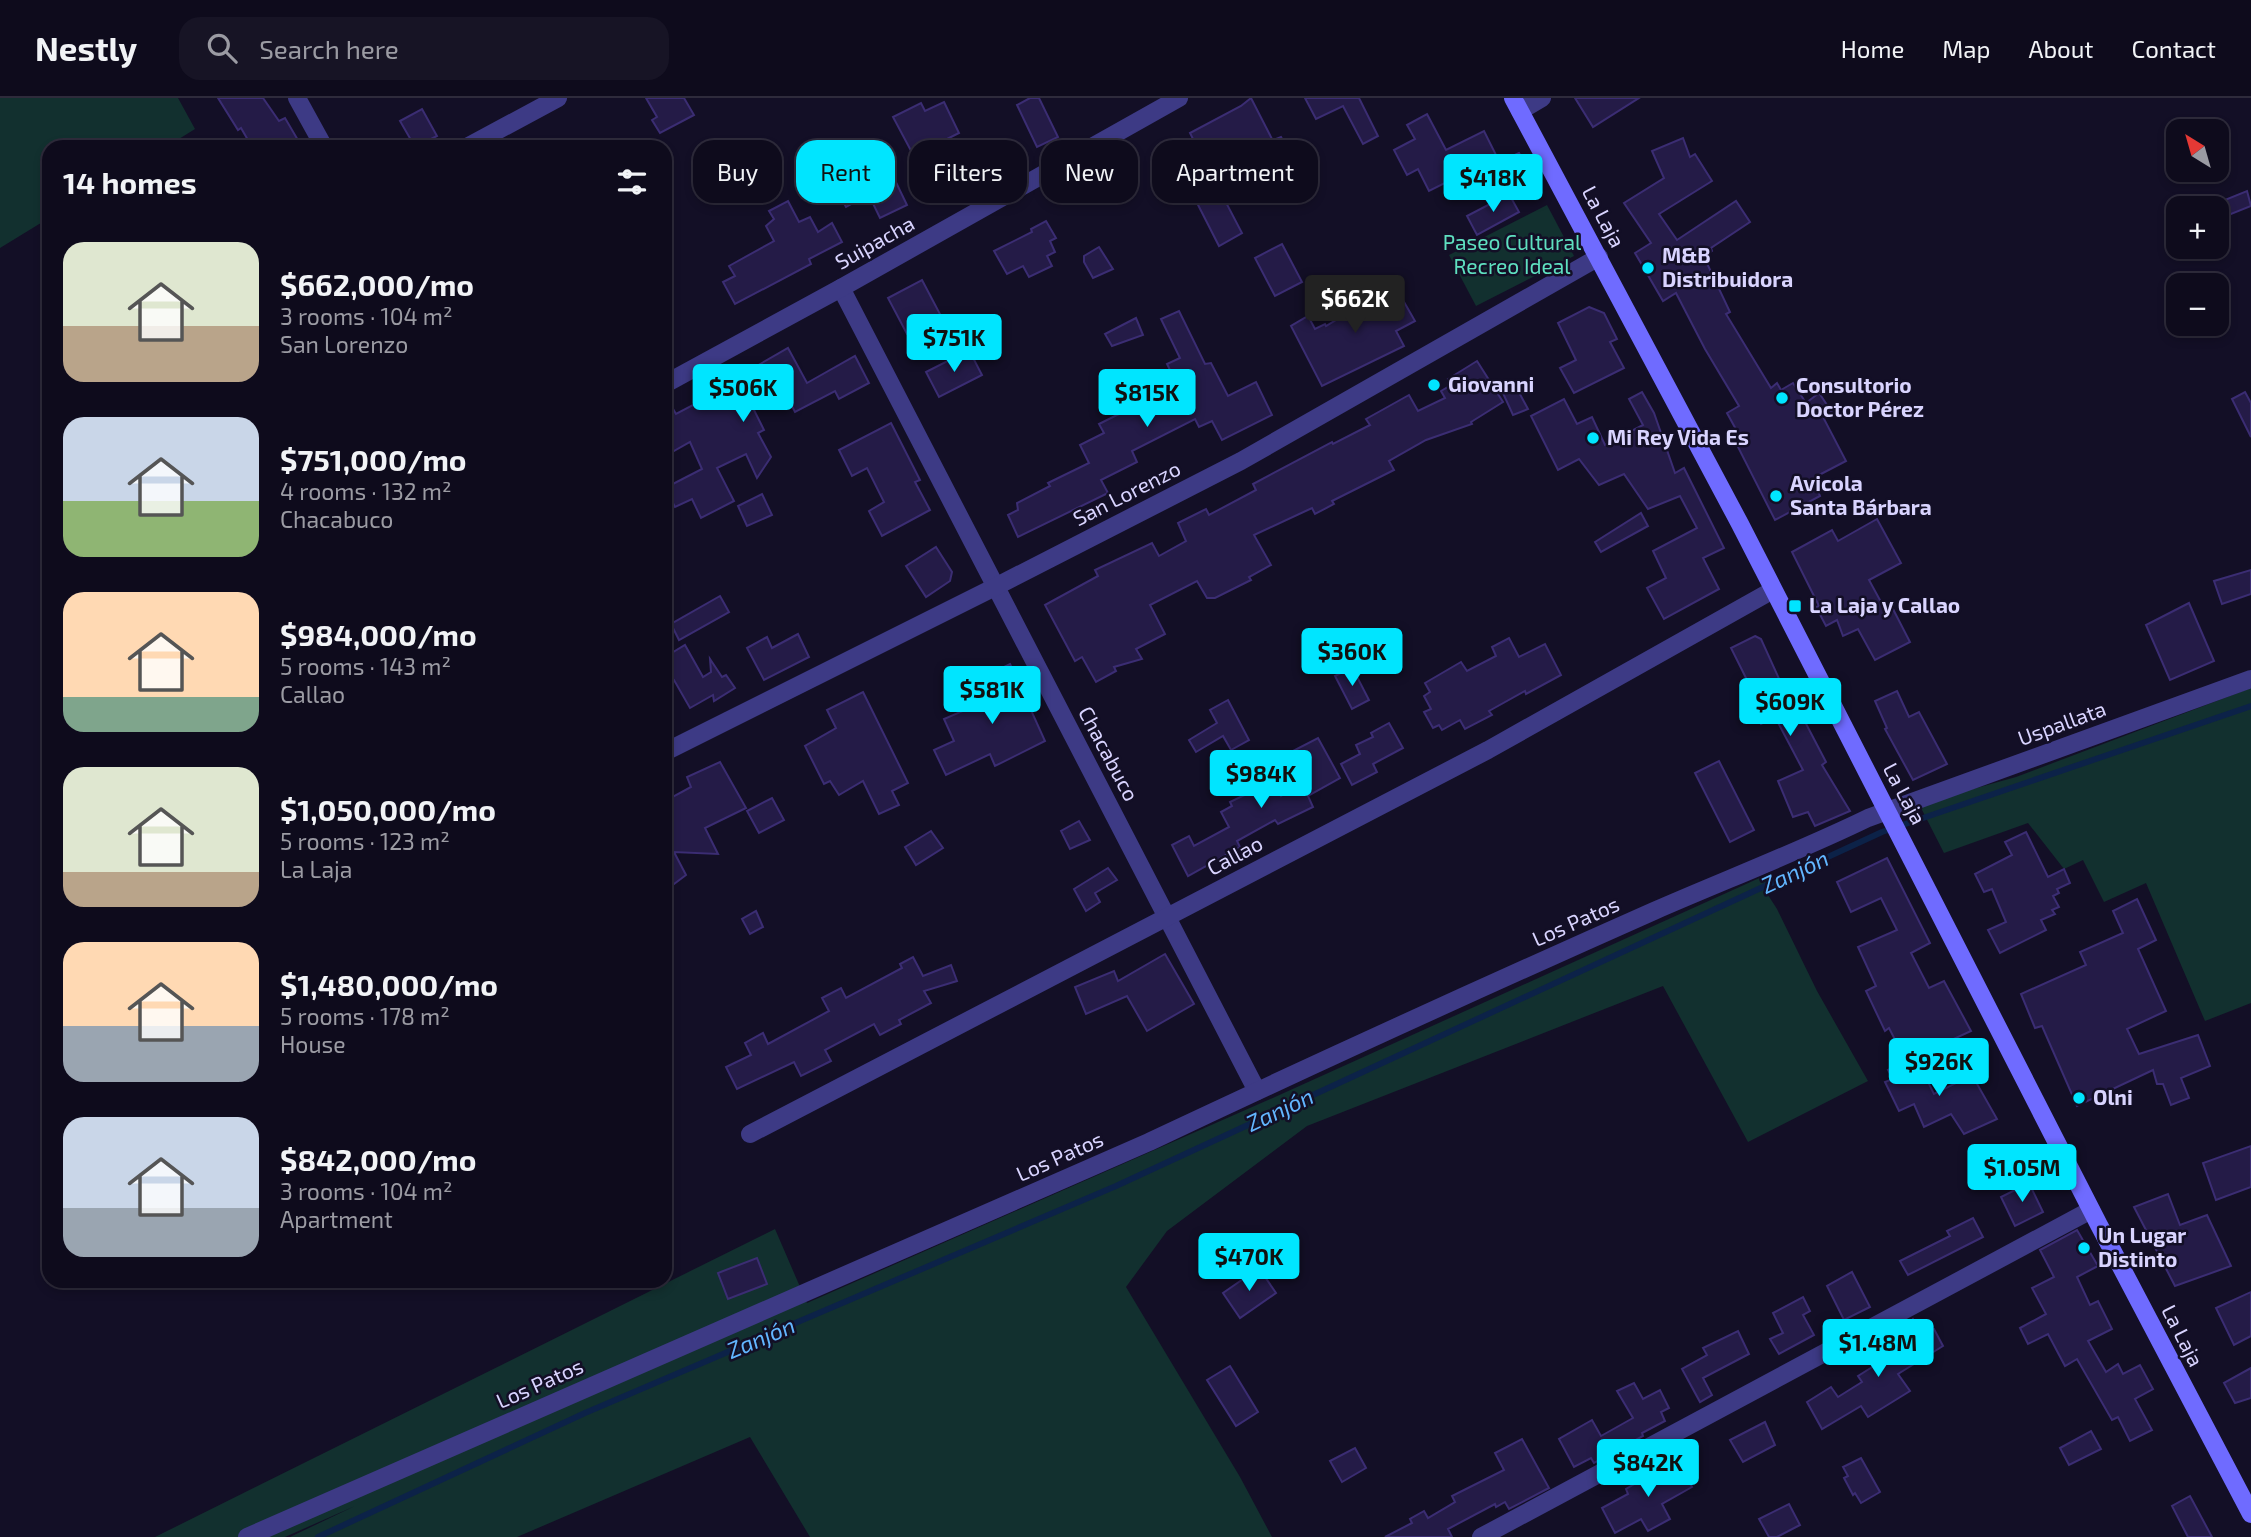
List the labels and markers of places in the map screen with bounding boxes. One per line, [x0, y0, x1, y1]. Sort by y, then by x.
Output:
pin: $418K [1444, 155, 1542, 214]
place label: M&B Distribuidora [1662, 242, 1793, 291]
marker: M&B Distribuidora [1640, 260, 1656, 276]
pin: $662K [1306, 275, 1404, 335]
pin: $751K [905, 314, 1003, 374]
pin: $506K [694, 364, 792, 424]
pin: $815K [1098, 370, 1196, 429]
place label: Giovanni [1448, 371, 1534, 396]
place label: Consultorio Doctor Pérez [1796, 372, 1924, 421]
marker: Giovanni [1426, 377, 1442, 393]
marker: Consultorio Doctor Pérez [1774, 390, 1790, 406]
place label: Mi Rey Vida Es [1607, 424, 1749, 450]
marker: Mi Rey Vida Es [1585, 430, 1601, 446]
place label: Avicola Santa Bárbara [1790, 470, 1932, 519]
marker: Avicola Santa Bárbara [1768, 488, 1784, 504]
place label: La Laja y Callao [1809, 592, 1960, 618]
marker: La Laja y Callao [1787, 598, 1803, 614]
pin: $360K [1303, 628, 1401, 688]
pin: $581K [943, 666, 1041, 726]
pin: $609K [1741, 678, 1839, 738]
pin: $984K [1212, 750, 1310, 810]
pin: $926K [1890, 1038, 1988, 1098]
place label: Olni [2093, 1084, 2133, 1109]
marker: Olni [2071, 1090, 2087, 1106]
pin: $1.05M [1965, 1144, 2079, 1204]
place label: Un Lugar Distinto [2098, 1222, 2186, 1271]
pin: $470K [1200, 1234, 1298, 1293]
marker: Un Lugar Distinto [2076, 1240, 2092, 1256]
pin: $1.48M [1821, 1320, 1935, 1379]
pin: $842K [1599, 1440, 1697, 1499]

